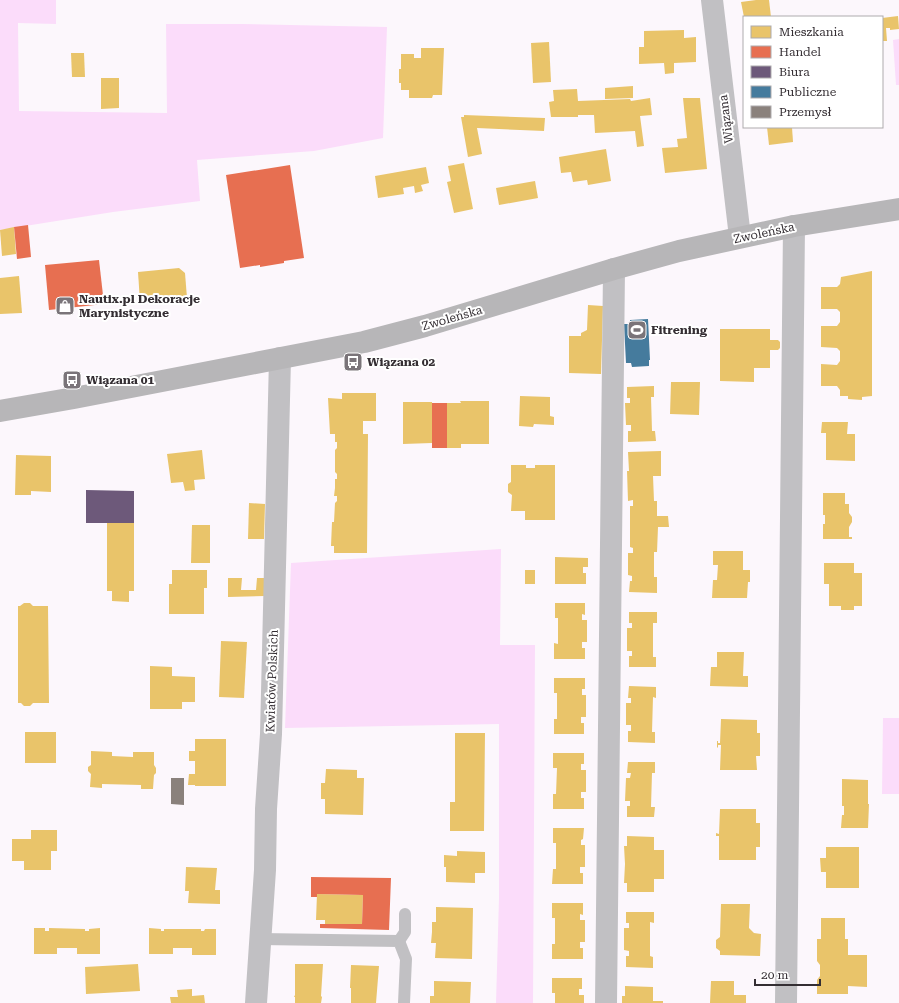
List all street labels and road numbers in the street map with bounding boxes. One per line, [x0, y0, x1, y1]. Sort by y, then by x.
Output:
street label: Wiązana [716, 93, 736, 144]
street label: Zwoleńska [732, 220, 796, 246]
street label: Zwoleńska [420, 303, 484, 333]
street label: Kwiatów Polskich [263, 629, 281, 733]

